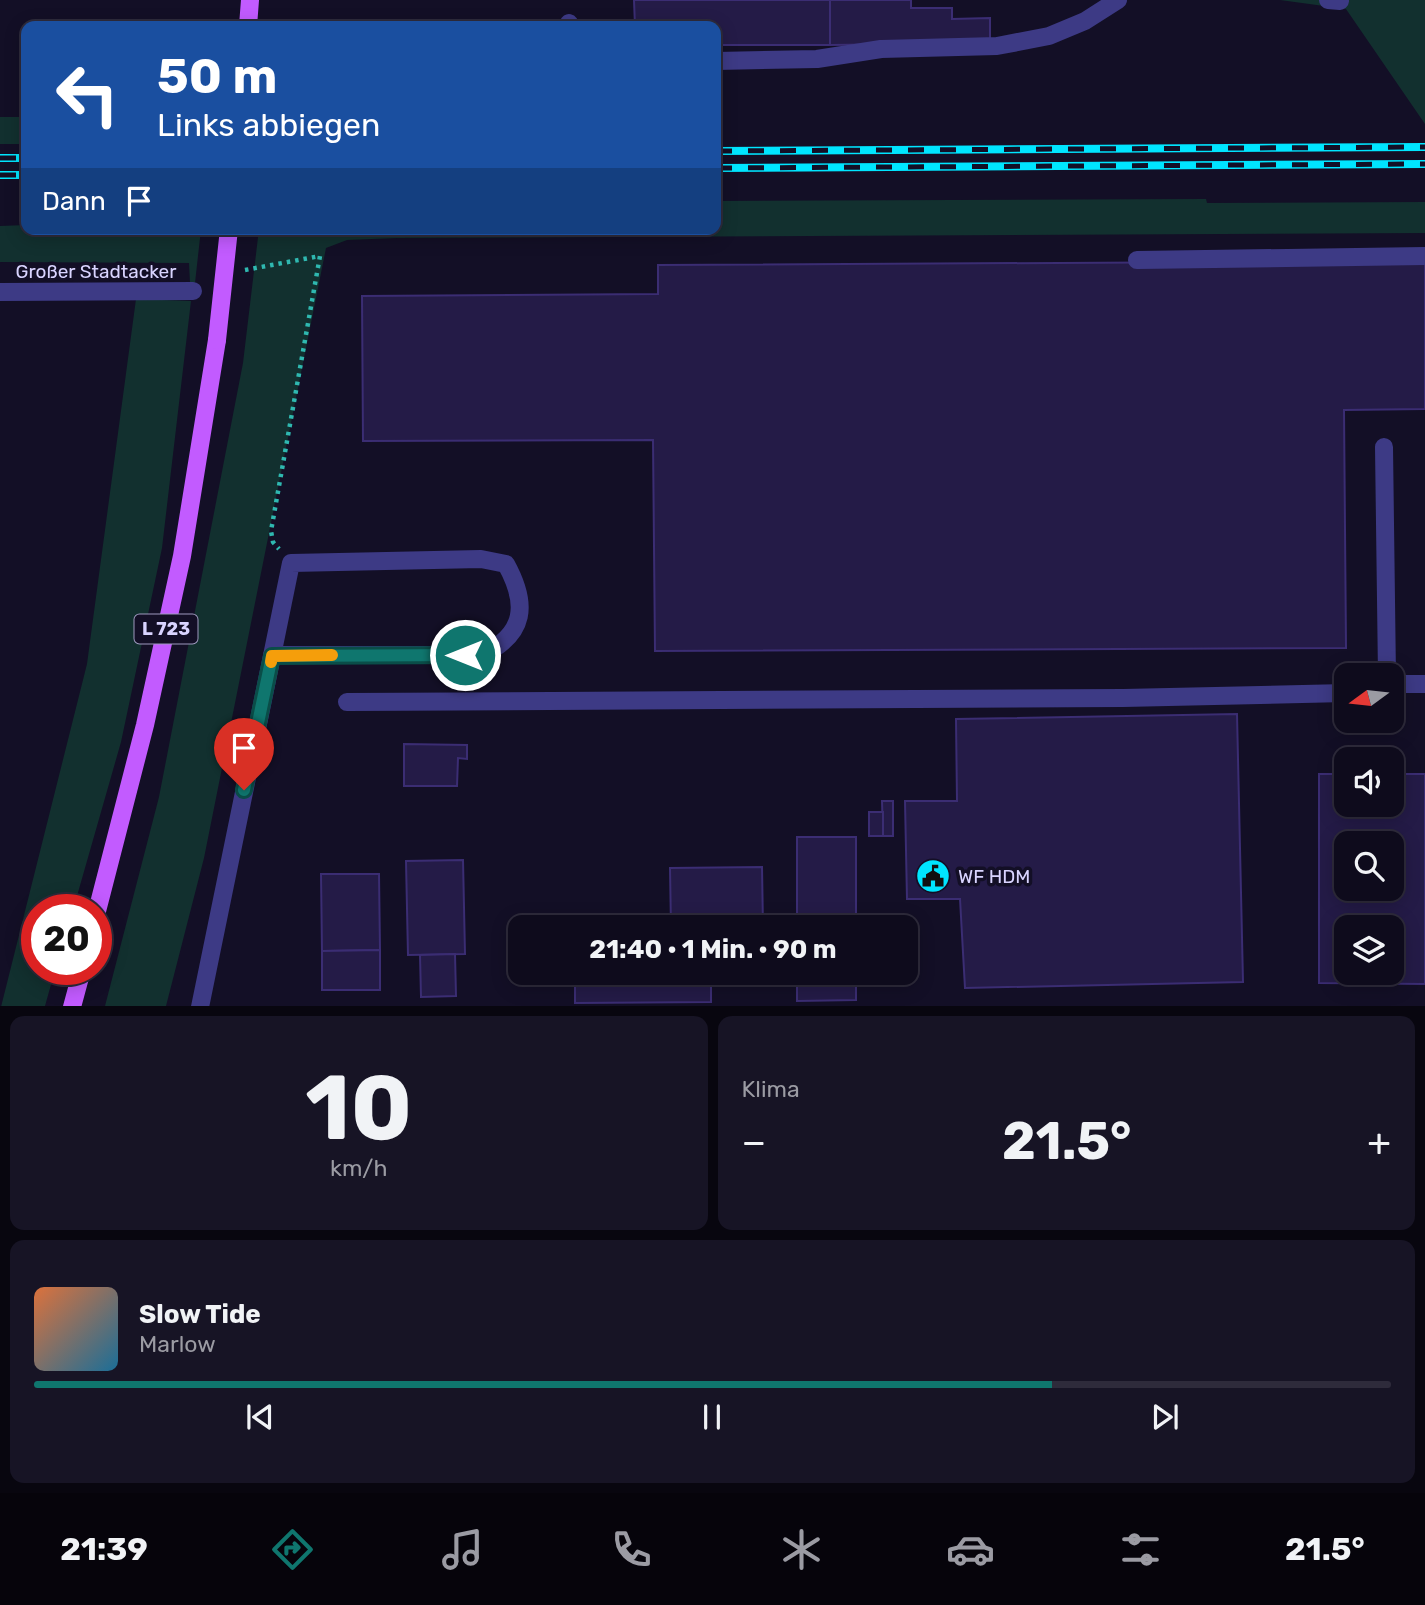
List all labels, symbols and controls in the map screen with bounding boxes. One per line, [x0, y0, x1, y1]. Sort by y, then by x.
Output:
text: 50 m [157, 47, 277, 105]
icon: left [42, 49, 133, 140]
text: Links abbiegen [157, 106, 380, 144]
icon: arrive [120, 182, 158, 220]
text: Dann [42, 186, 106, 217]
street label: Großer Stadtacker [16, 260, 177, 283]
road number: L 723 [134, 614, 198, 644]
position arrow [428, 618, 502, 692]
north arrow [1334, 663, 1404, 733]
map controls [1334, 663, 1404, 985]
pin [214, 718, 274, 790]
icon: arrive [225, 729, 263, 767]
button: sound [1334, 747, 1404, 817]
button: search [1334, 831, 1404, 901]
public building icon: WF HDM [914, 857, 952, 895]
place label: WF HDM [958, 865, 1030, 888]
speed limit sign: 20 [21, 894, 112, 985]
button: layers [1334, 915, 1404, 985]
text: 21:40 · 1 Min. · 90 m [589, 934, 837, 965]
text: 10 [305, 1054, 412, 1162]
text: Klima [742, 1075, 800, 1103]
text: 21.5° [1002, 1110, 1131, 1172]
text: − [742, 1119, 766, 1165]
text: + [1367, 1119, 1391, 1165]
text: km/h [330, 1154, 387, 1182]
text: Slow Tide [139, 1299, 261, 1330]
text: Marlow [139, 1330, 216, 1358]
icon: previous [241, 1398, 279, 1436]
icon: pause [693, 1398, 731, 1436]
icon: next [1146, 1398, 1184, 1436]
icon: directions [268, 1525, 317, 1574]
icon: music [438, 1525, 487, 1574]
icon: phone [607, 1525, 656, 1574]
icon: climate [777, 1525, 826, 1574]
icon: car [946, 1525, 995, 1574]
icon: filters [1116, 1525, 1165, 1574]
text: 21:39 [60, 1530, 148, 1568]
text: 21.5° [1285, 1530, 1365, 1568]

